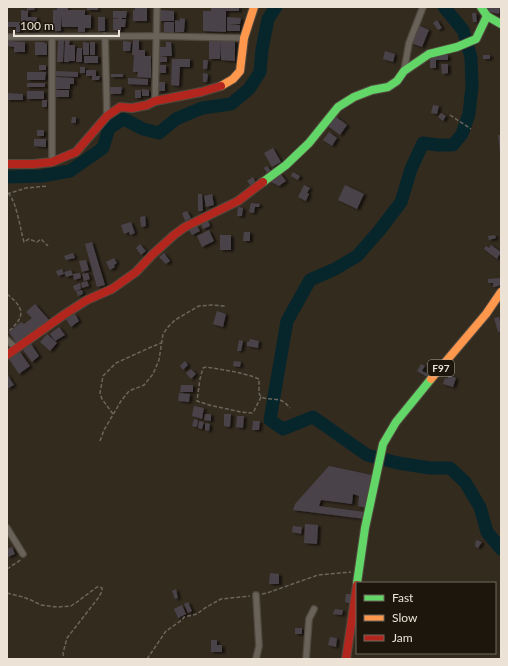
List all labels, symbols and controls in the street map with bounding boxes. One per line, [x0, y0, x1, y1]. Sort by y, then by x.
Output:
scale bar [14, 12, 119, 38]
text: 100 m [20, 18, 54, 33]
road number: F97 [428, 360, 454, 376]
legend [356, 582, 496, 654]
text: Fast [392, 590, 414, 605]
text: Slow [392, 610, 418, 625]
text: Jam [392, 630, 413, 645]

